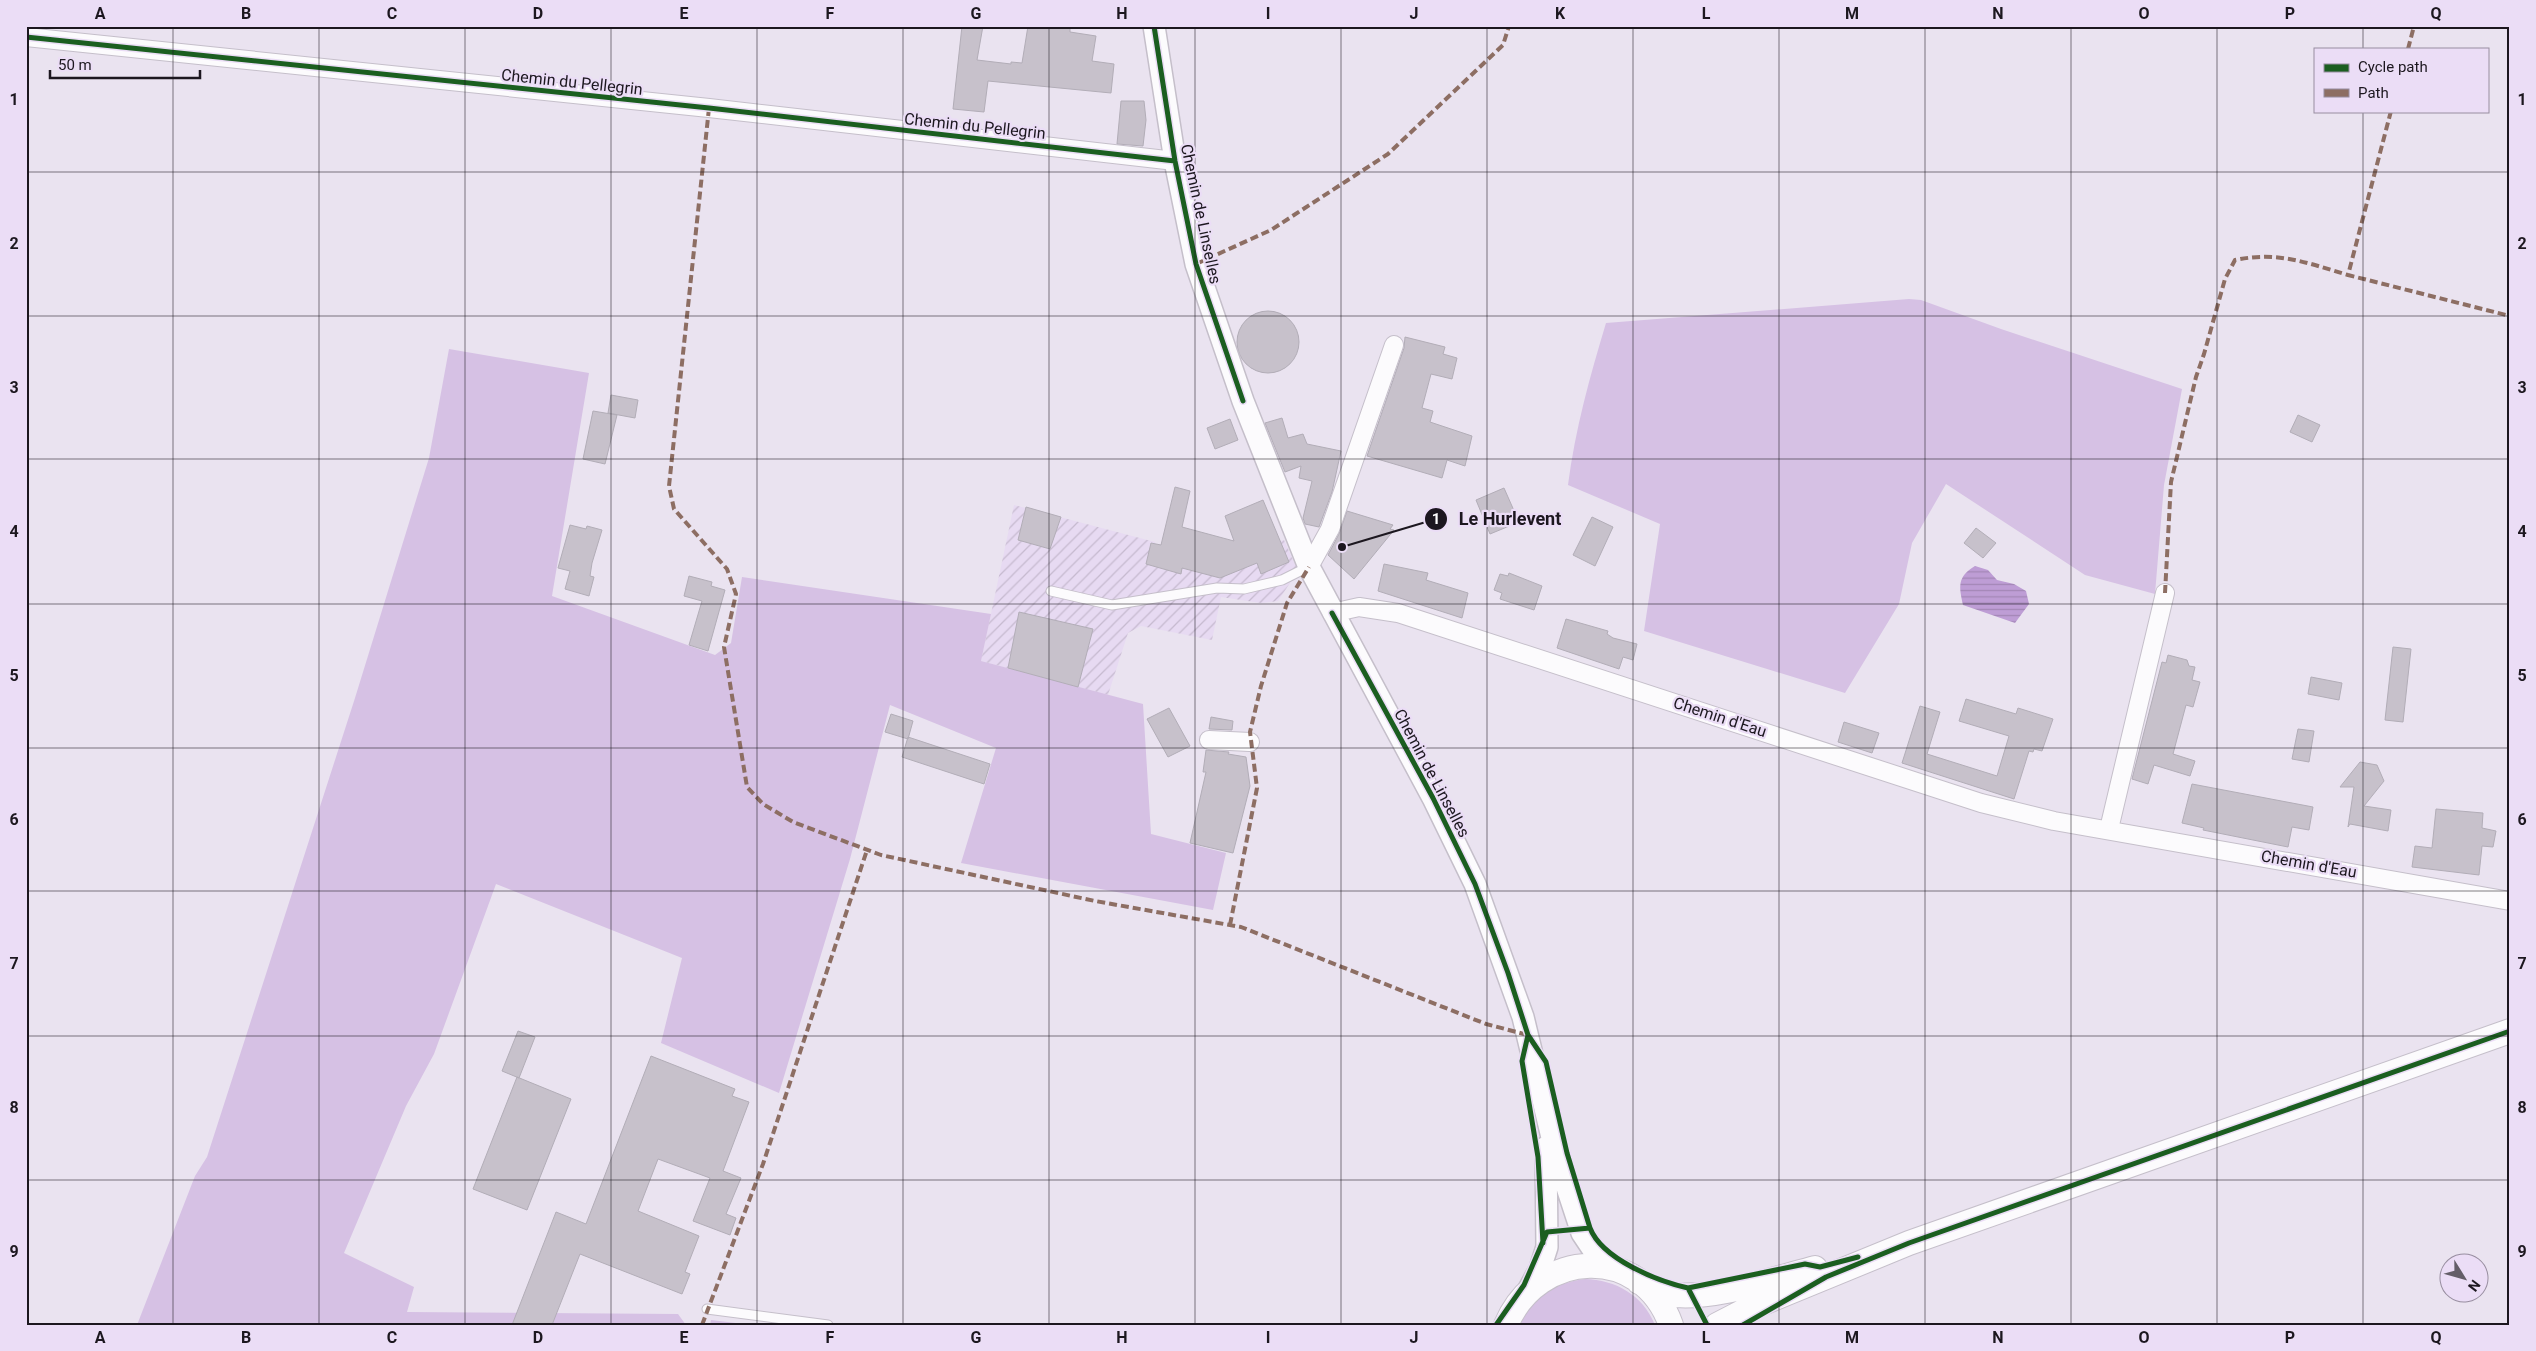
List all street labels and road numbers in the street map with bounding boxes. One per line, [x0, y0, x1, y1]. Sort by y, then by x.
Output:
street label: Chemin du Pellegrin [500, 65, 644, 99]
street label: Chemin du Pellegrin [903, 109, 1047, 143]
street label: Chemin de Linselles [1177, 142, 1225, 286]
street label: Chemin d'Eau [1671, 693, 1769, 741]
street label: Chemin de Linselles [1390, 706, 1474, 840]
street label: Chemin d'Eau [2260, 846, 2358, 882]

